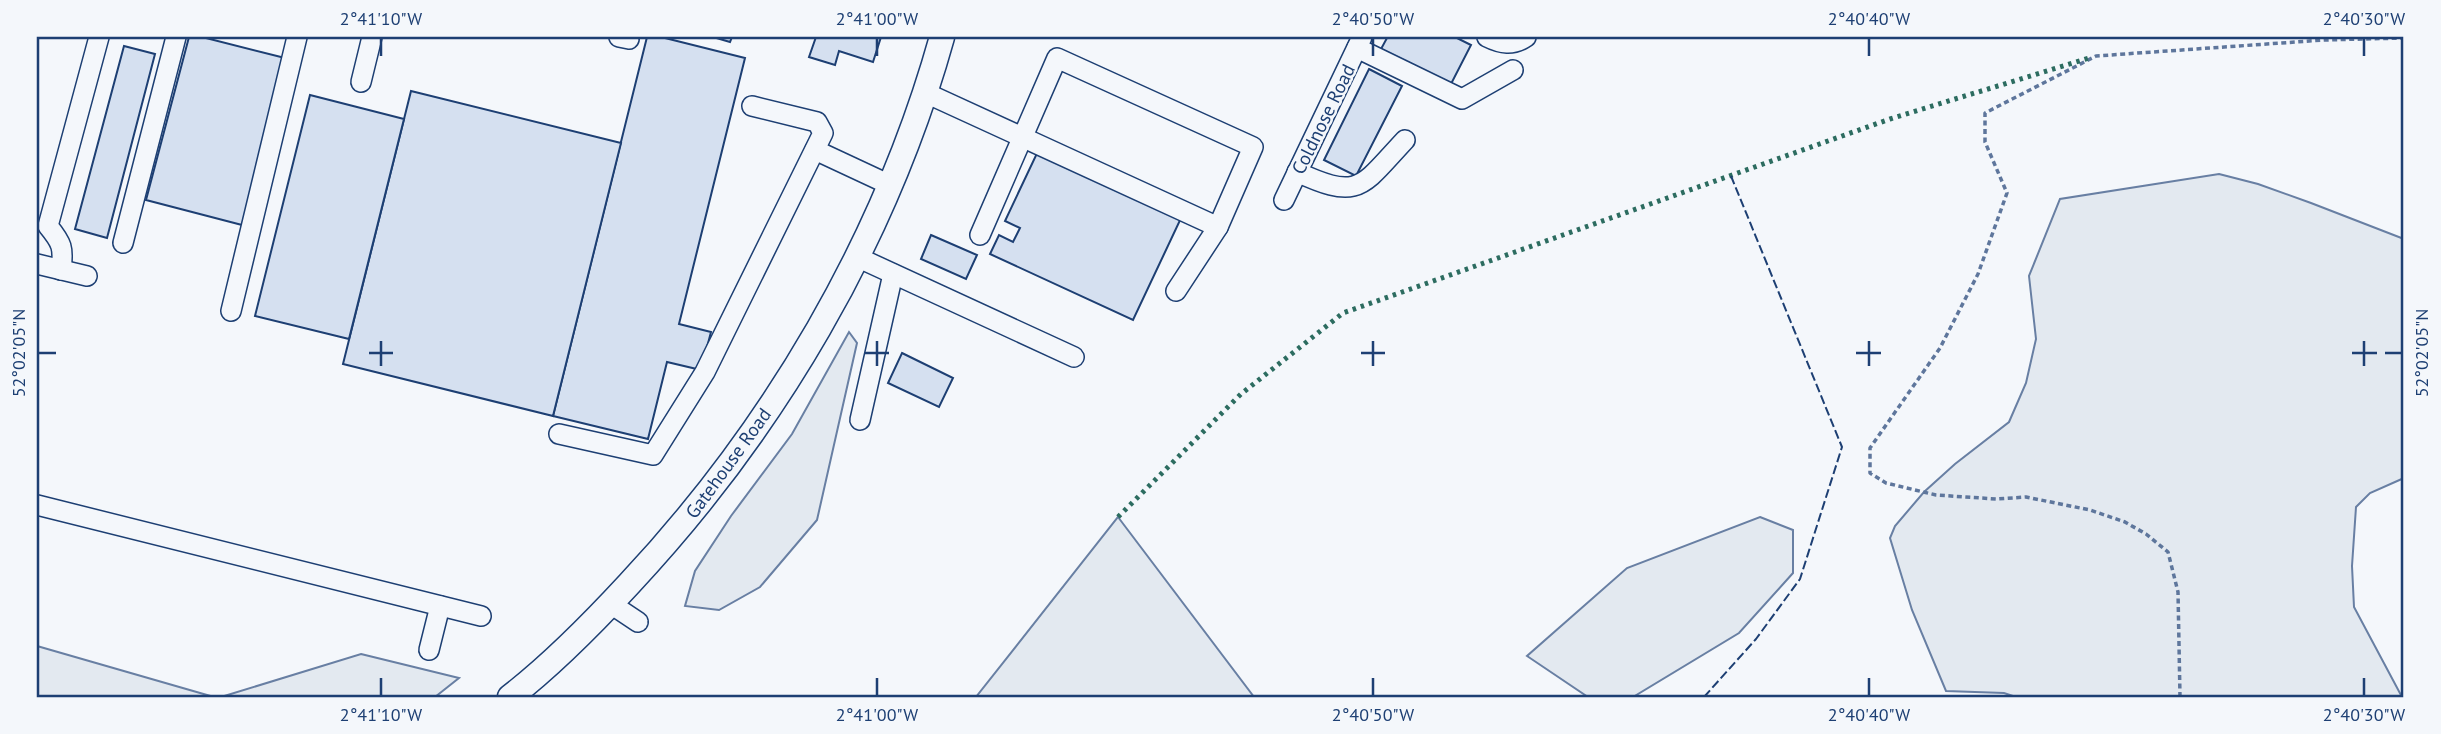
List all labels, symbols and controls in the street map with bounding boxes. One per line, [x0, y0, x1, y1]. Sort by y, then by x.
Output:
text: 2°41'10"W [340, 7, 422, 30]
text: 2°41'00"W [836, 7, 918, 30]
text: 2°40'50"W [1332, 7, 1414, 30]
text: 2°40'40"W [1828, 7, 1910, 30]
text: 2°40'30"W [2323, 7, 2405, 30]
street label: Coldnose Road [1286, 60, 1360, 178]
text: 52°02'05"N [7, 309, 30, 397]
text: 52°02'05"N [2410, 309, 2433, 397]
street label: Gatehouse Road [680, 403, 776, 523]
text: 2°41'10"W [340, 703, 422, 726]
text: 2°41'00"W [836, 703, 918, 726]
text: 2°40'50"W [1332, 703, 1414, 726]
text: 2°40'40"W [1828, 703, 1910, 726]
text: 2°40'30"W [2323, 703, 2405, 726]

